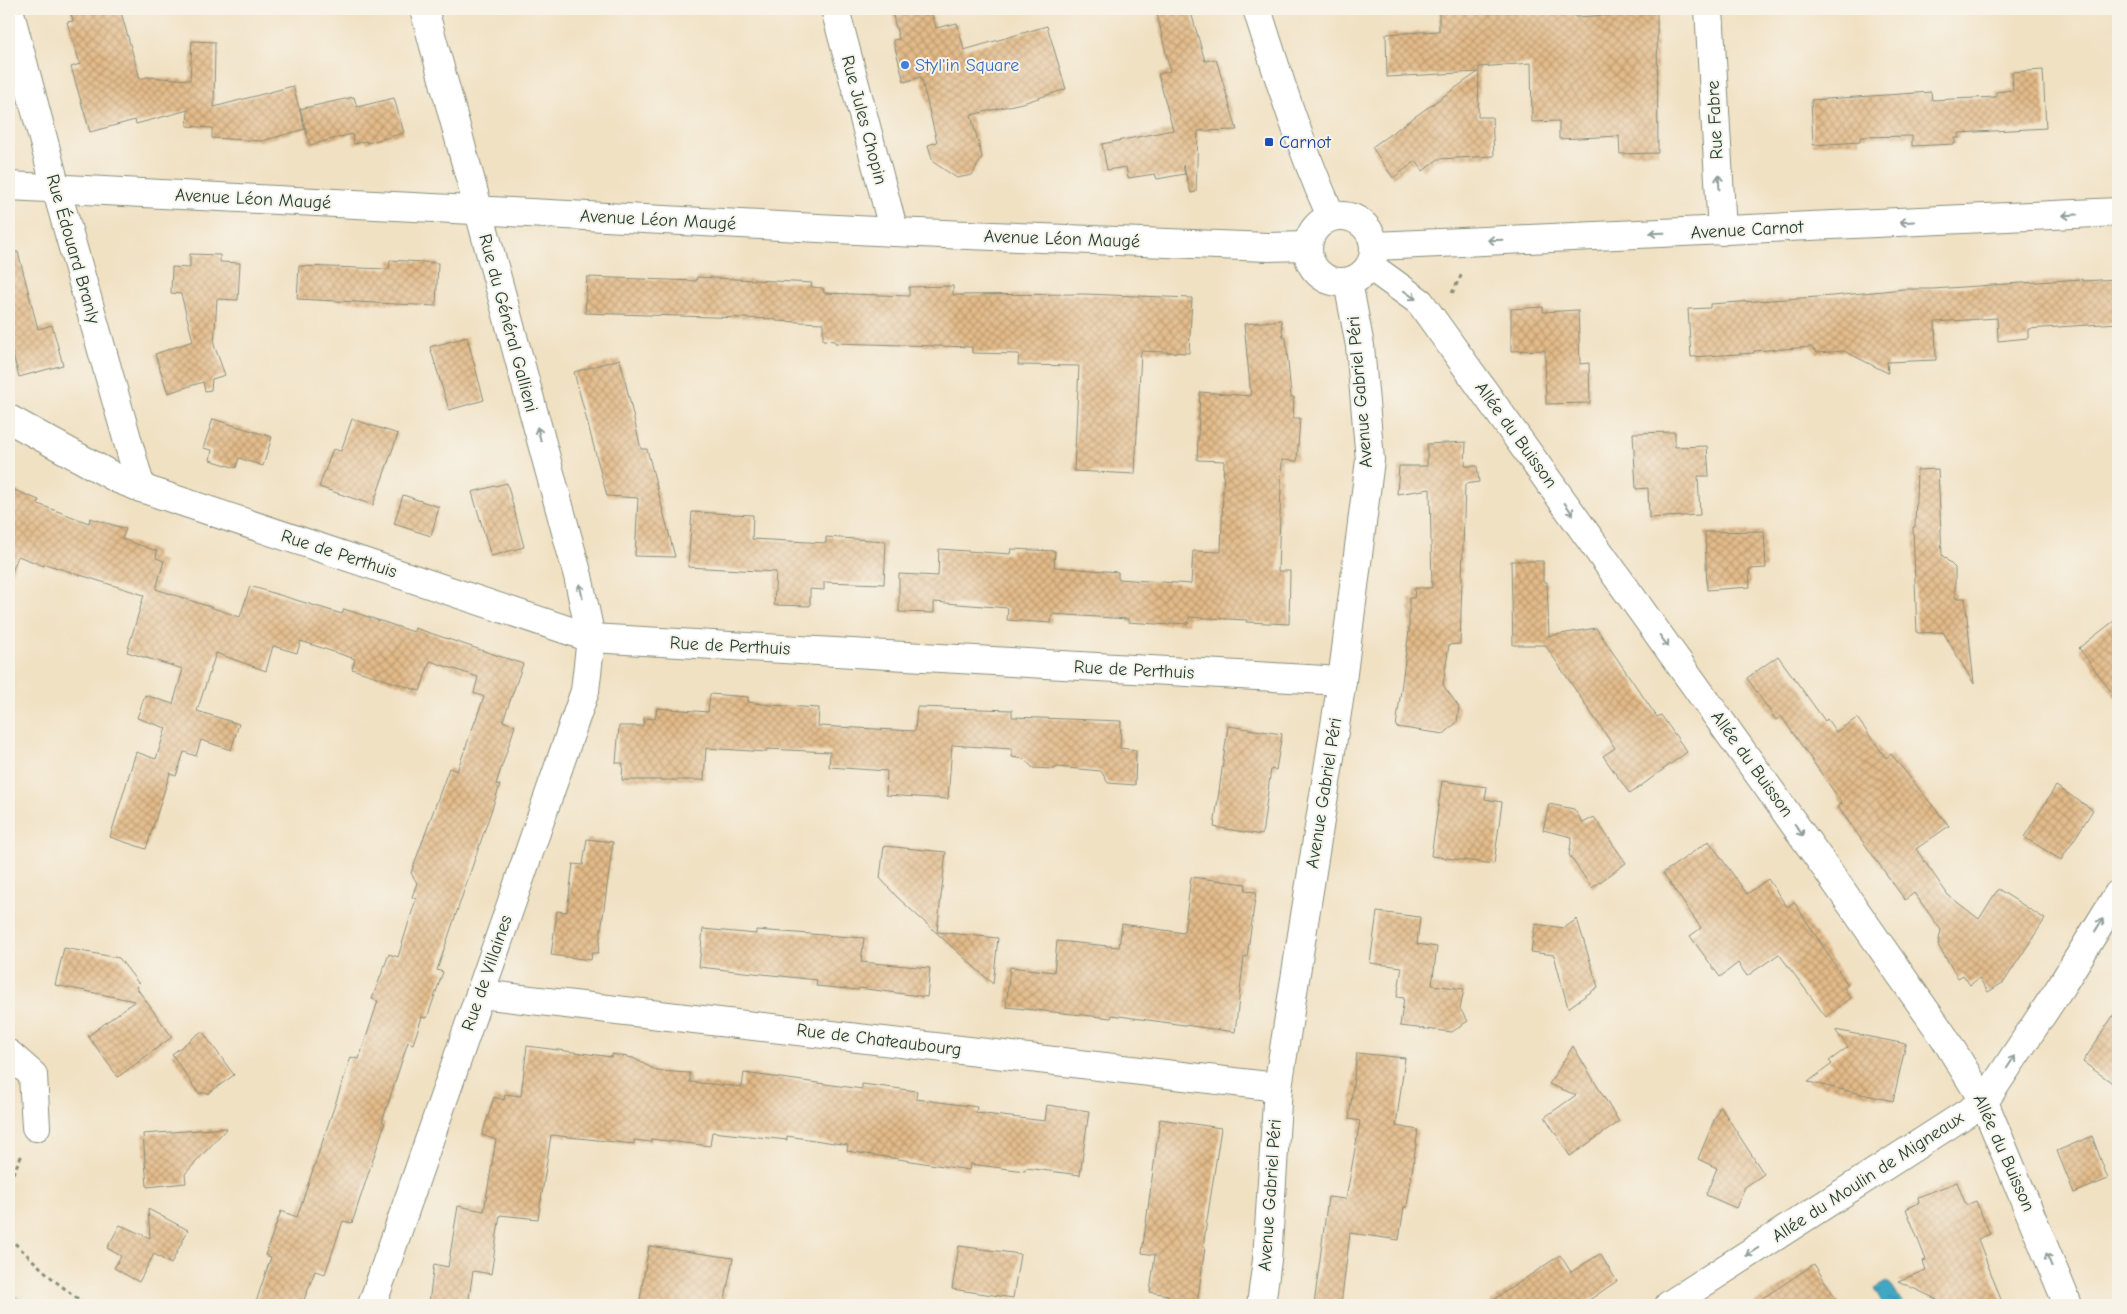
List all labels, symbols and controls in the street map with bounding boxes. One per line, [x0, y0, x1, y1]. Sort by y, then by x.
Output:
street label: Rue Jules Chopin [837, 53, 891, 187]
place label: Styl'in Square [915, 55, 1019, 76]
marker: Styl'in Square [899, 59, 911, 71]
street label: Rue Fabre [1702, 80, 1728, 160]
place label: Carnot [1279, 132, 1332, 153]
marker: Carnot [1263, 136, 1275, 148]
street label: Rue Édouard Branly [42, 171, 106, 327]
one-way arrow [1714, 174, 1723, 190]
street label: Avenue Léon Maugé [174, 184, 332, 214]
street label: Avenue Léon Maugé [579, 205, 737, 235]
one-way arrow [2062, 210, 2078, 219]
street label: Avenue Carnot [1690, 217, 1805, 243]
one-way arrow [1899, 218, 1915, 227]
street label: Avenue Léon Maugé [984, 226, 1140, 252]
one-way arrow [1650, 229, 1666, 238]
street label: Rue du Général Gallieni [474, 231, 542, 415]
one-way arrow [1487, 236, 1503, 245]
one-way arrow [1403, 290, 1417, 300]
street label: Avenue Gabriel Péri [1343, 315, 1377, 469]
street label: Allée du Buisson [1470, 378, 1562, 492]
one-way arrow [534, 426, 543, 442]
one-way arrow [1564, 502, 1574, 516]
street label: Rue de Perthuis [278, 525, 400, 583]
one-way arrow [576, 583, 585, 599]
street label: Rue de Perthuis [669, 632, 791, 660]
one-way arrow [1658, 634, 1669, 647]
street label: Rue de Perthuis [1073, 656, 1195, 684]
street label: Allée du Buisson [1706, 707, 1798, 821]
street label: Avenue Gabriel Péri [1302, 716, 1346, 870]
one-way arrow [1794, 823, 1804, 837]
street label: Rue de Villaines [457, 912, 517, 1034]
one-way arrow [2094, 919, 2104, 933]
street label: Rue de Chateaubourg [795, 1019, 963, 1061]
one-way arrow [2006, 1055, 2016, 1069]
street label: Allée du Buisson [1969, 1091, 2039, 1215]
street label: Allée du Moulin de Migneaux [1768, 1107, 1968, 1247]
street label: Avenue Gabriel Péri [1254, 1118, 1286, 1272]
one-way arrow [1745, 1247, 1759, 1257]
one-way arrow [2044, 1253, 2054, 1268]

